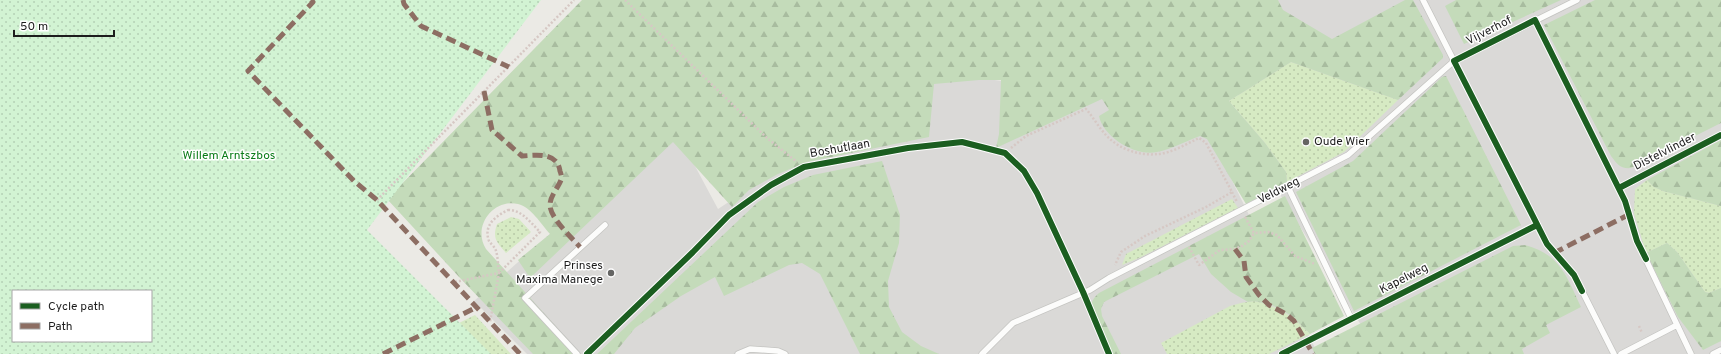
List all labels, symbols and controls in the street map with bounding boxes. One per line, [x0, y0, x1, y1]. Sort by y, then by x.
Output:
scale bar [14, 12, 114, 38]
street label: Vijverhof [1464, 13, 1514, 49]
text: 50 m [20, 19, 48, 35]
street label: Distelvlinder [1631, 129, 1699, 175]
place label: Oude Wier [1314, 134, 1370, 150]
street label: Boshutlaan [809, 136, 871, 162]
marker: Oude Wier [1301, 137, 1311, 147]
park label: Willem Arntszbos [183, 148, 275, 164]
street label: Veldweg [1255, 174, 1303, 208]
place label: Prinses Maxima Manege [516, 258, 603, 288]
street label: Kapelweg [1377, 260, 1431, 298]
marker: Prinses Maxima Manege [606, 268, 616, 278]
legend [12, 290, 152, 342]
text: Cycle path [48, 299, 105, 315]
text: Path [48, 319, 73, 335]

